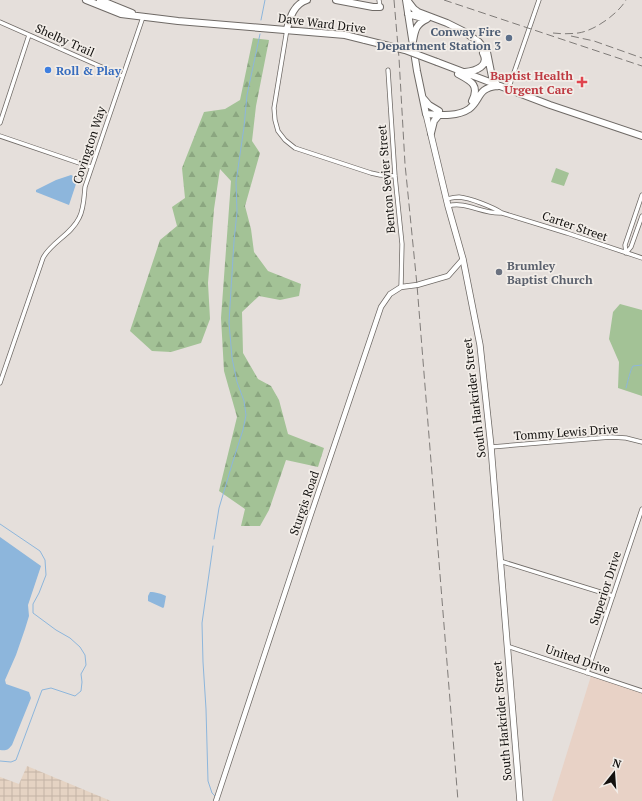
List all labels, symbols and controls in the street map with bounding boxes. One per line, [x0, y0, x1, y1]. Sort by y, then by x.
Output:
street label: Dave Ward Drive [277, 10, 367, 36]
street label: Shelby Trail [33, 20, 97, 60]
place label: Conway Fire Department Station 3 [377, 24, 502, 53]
marker: Conway Fire Department Station 3 [504, 33, 514, 43]
place label: Roll & Play [56, 63, 122, 78]
marker: Roll & Play [43, 65, 53, 75]
place label: Baptist Health Urgent Care [490, 68, 574, 97]
marker: Baptist Health Urgent Care [576, 76, 588, 88]
street label: Covington Way [69, 103, 109, 186]
street label: Benton Sevier Street [374, 123, 398, 234]
street label: Carter Street [540, 208, 610, 244]
place label: Brumley Baptist Church [507, 258, 593, 287]
marker: Brumley Baptist Church [494, 267, 504, 277]
street label: South Harkrider Street [459, 337, 489, 459]
street label: Tommy Lewis Drive [513, 421, 619, 443]
street label: Sturgis Road [286, 468, 322, 537]
street label: Superior Drive [586, 549, 624, 627]
street label: United Drive [544, 641, 612, 677]
street label: South Harkrider Street [489, 660, 515, 782]
north arrow [594, 753, 634, 793]
text: N [611, 756, 624, 772]

